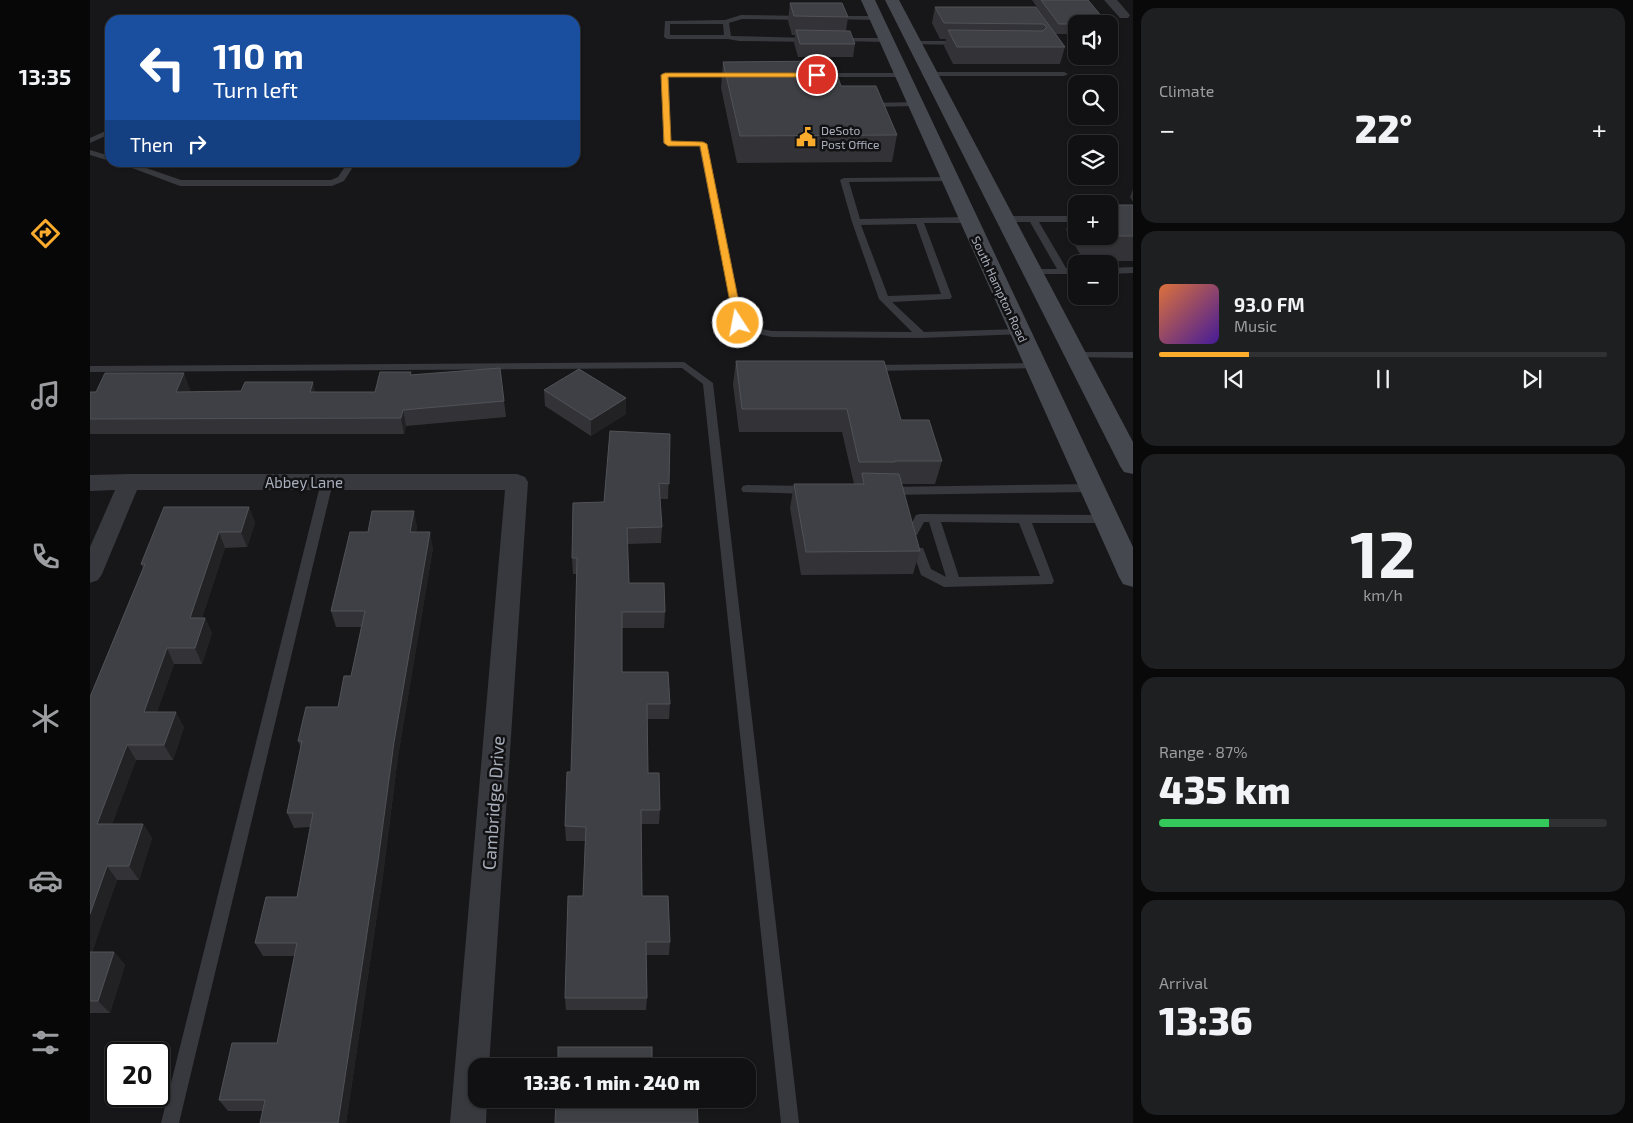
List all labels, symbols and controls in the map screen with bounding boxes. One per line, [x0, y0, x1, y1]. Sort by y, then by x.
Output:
map controls [1068, 15, 1118, 305]
button: sound [1068, 15, 1118, 65]
text: 110 m [213, 34, 304, 76]
icon: left [130, 35, 195, 100]
pin [796, 54, 838, 96]
icon: arrive [803, 61, 831, 89]
text: 13:35 [19, 63, 71, 89]
button: search [1068, 75, 1118, 125]
text: Turn left [213, 76, 298, 102]
text: Climate [1159, 81, 1214, 100]
text: 22° [1355, 105, 1412, 151]
text: − [1159, 112, 1175, 146]
text: + [1592, 112, 1607, 146]
place label: DeSoto Post Office [821, 123, 880, 151]
public building icon: DeSoto Post Office [795, 126, 817, 148]
icon: right [183, 130, 211, 158]
text: Then [130, 133, 173, 156]
button: layers [1068, 135, 1118, 185]
button: + [1068, 195, 1118, 245]
icon: directions [28, 216, 63, 251]
street label: South Hampton Road [969, 234, 1031, 344]
button: − [1068, 255, 1118, 305]
text: 93.0 FM [1234, 293, 1305, 316]
position arrow [711, 296, 763, 348]
text: Music [1234, 316, 1277, 335]
icon: previous [1220, 365, 1248, 393]
icon: pause [1369, 365, 1397, 393]
icon: next [1518, 365, 1546, 393]
icon: music [28, 378, 63, 413]
street label: Abbey Lane [265, 473, 343, 491]
text: 12 [1350, 513, 1416, 591]
icon: phone [28, 539, 63, 574]
text: km/h [1363, 585, 1403, 604]
icon: climate [28, 701, 63, 736]
street label: Cambridge Drive [477, 735, 509, 871]
text: Range · 87% [1159, 742, 1248, 761]
text: 435 km [1159, 766, 1291, 812]
icon: car [28, 863, 63, 898]
text: Arrival [1159, 973, 1208, 992]
text: 13:36 [1159, 997, 1253, 1043]
icon: filters [28, 1025, 63, 1060]
speed limit sign: 20 [105, 1042, 170, 1107]
text: 13:36 · 1 min · 240 m [524, 1071, 700, 1094]

